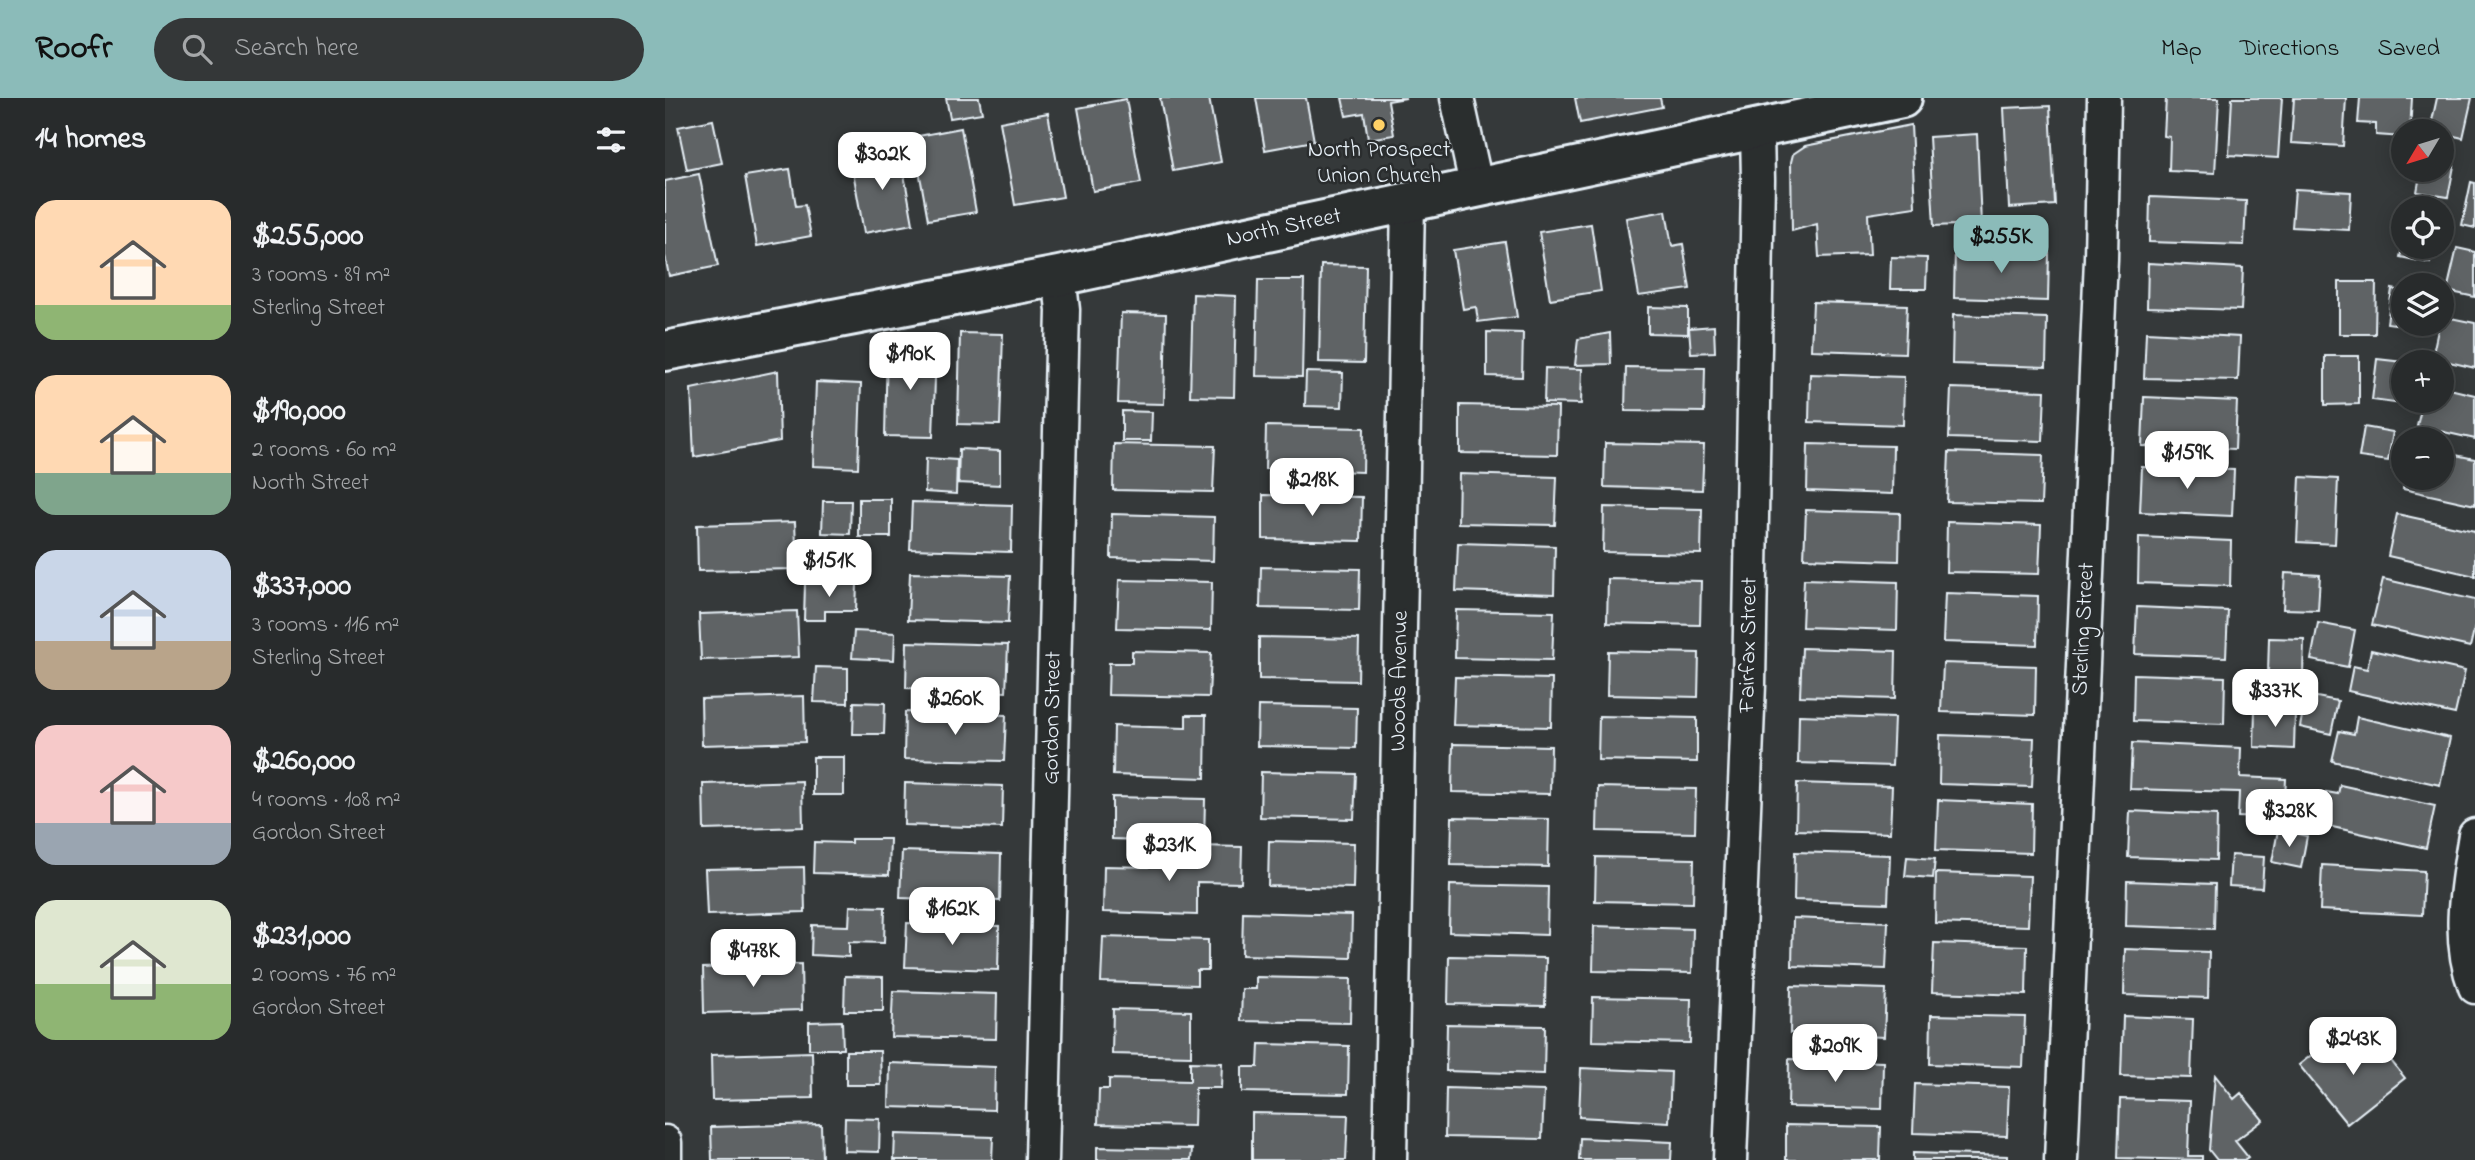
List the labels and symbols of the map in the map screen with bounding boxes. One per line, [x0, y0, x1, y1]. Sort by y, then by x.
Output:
marker: North Prospect Union Church [1371, 117, 1387, 133]
north arrow [2391, 119, 2453, 182]
pin: $302K [833, 132, 931, 192]
place label: North Prospect Union Church [1308, 134, 1451, 193]
street label: North Street [1223, 200, 1345, 256]
pin: $255K [1952, 216, 2050, 275]
pin: $190K [861, 332, 959, 392]
pin: $159K [2138, 432, 2236, 491]
pin: $218K [1263, 458, 1361, 518]
pin: $151K [780, 540, 878, 599]
street label: Sterling Street [2064, 561, 2105, 696]
street label: Fairfax Street [1731, 577, 1767, 714]
street label: Woods Avenue [1382, 610, 1418, 752]
street label: Gordon Street [1035, 651, 1071, 785]
pin: $337K [2226, 670, 2324, 729]
pin: $260K [906, 678, 1004, 737]
pin: $328K [2240, 790, 2338, 849]
pin: $231K [1120, 824, 1218, 883]
pin: $162K [903, 888, 1001, 947]
pin: $478K [704, 930, 802, 989]
pin: $243K [2304, 1018, 2402, 1077]
pin: $209K [1786, 1024, 1884, 1084]

